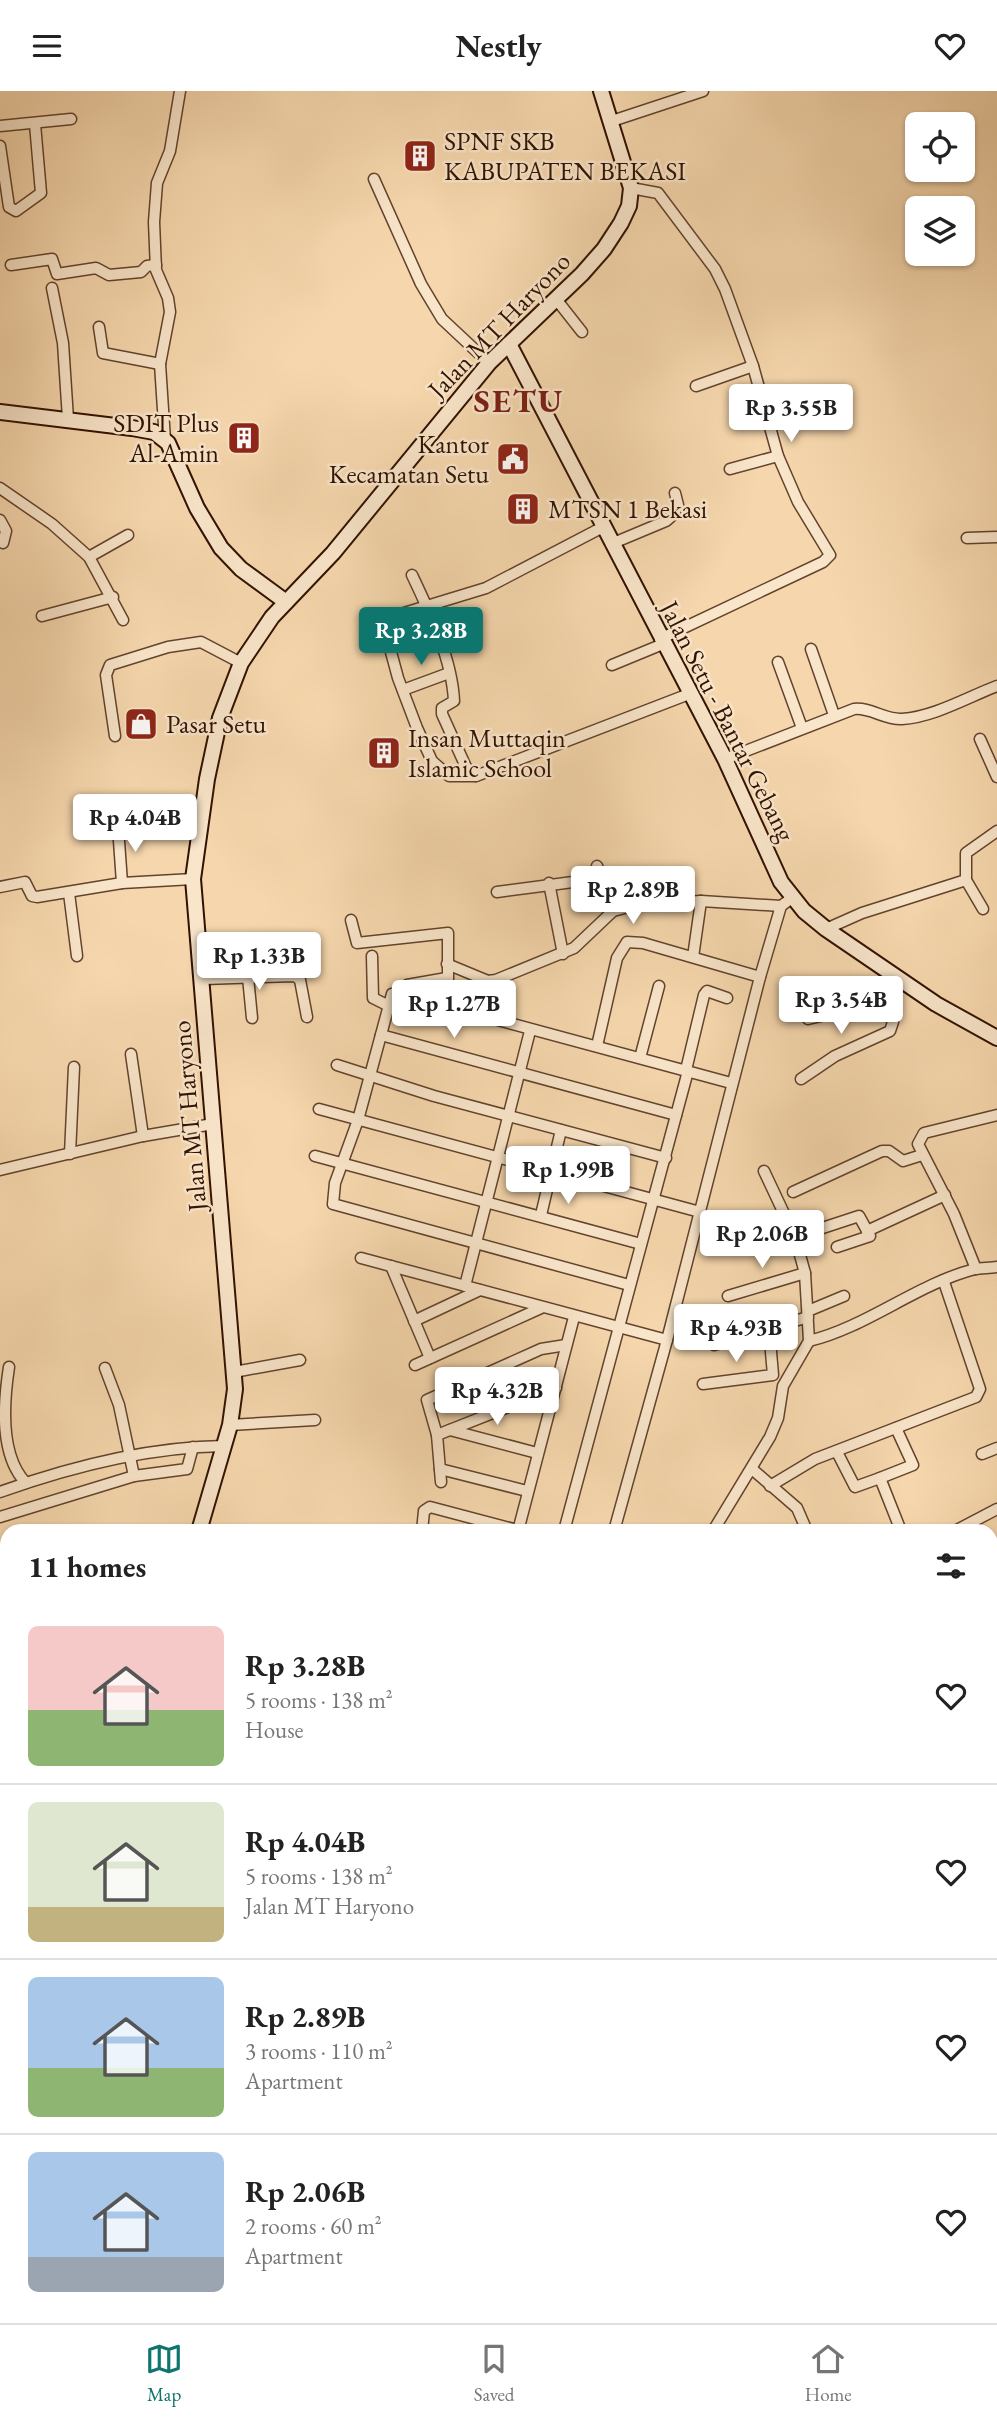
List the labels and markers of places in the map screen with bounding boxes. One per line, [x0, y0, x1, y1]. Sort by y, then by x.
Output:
place label: SPNF SKB KABUPATEN BEKASI [444, 124, 686, 188]
building icon: SPNF SKB KABUPATEN BEKASI [401, 137, 439, 175]
pin: Rp 3.55B [719, 385, 863, 444]
place label: SDIT Plus Al-Amin [113, 406, 219, 470]
building icon: SDIT Plus Al-Amin [225, 419, 263, 457]
place label: Kantor Kecamatan Setu [329, 427, 489, 491]
public building icon: Kantor Kecamatan Setu [494, 440, 532, 478]
building icon: MTSN 1 Bekasi [504, 490, 542, 528]
place label: MTSN 1 Bekasi [548, 492, 707, 526]
pin: Rp 3.28B [349, 607, 493, 667]
shop icon: Pasar Setu [122, 705, 160, 743]
place label: Pasar Setu [166, 707, 266, 741]
place label: Insan Muttaqin Islamic School [408, 721, 566, 785]
building icon: Insan Muttaqin Islamic School [365, 734, 403, 772]
pin: Rp 4.04B [63, 795, 207, 854]
pin: Rp 2.89B [561, 867, 705, 926]
pin: Rp 1.33B [187, 933, 331, 992]
pin: Rp 3.54B [769, 977, 913, 1036]
pin: Rp 1.27B [382, 981, 526, 1040]
pin: Rp 1.99B [496, 1147, 640, 1206]
pin: Rp 2.06B [690, 1211, 834, 1270]
pin: Rp 4.93B [664, 1305, 808, 1364]
pin: Rp 4.32B [425, 1367, 569, 1427]

